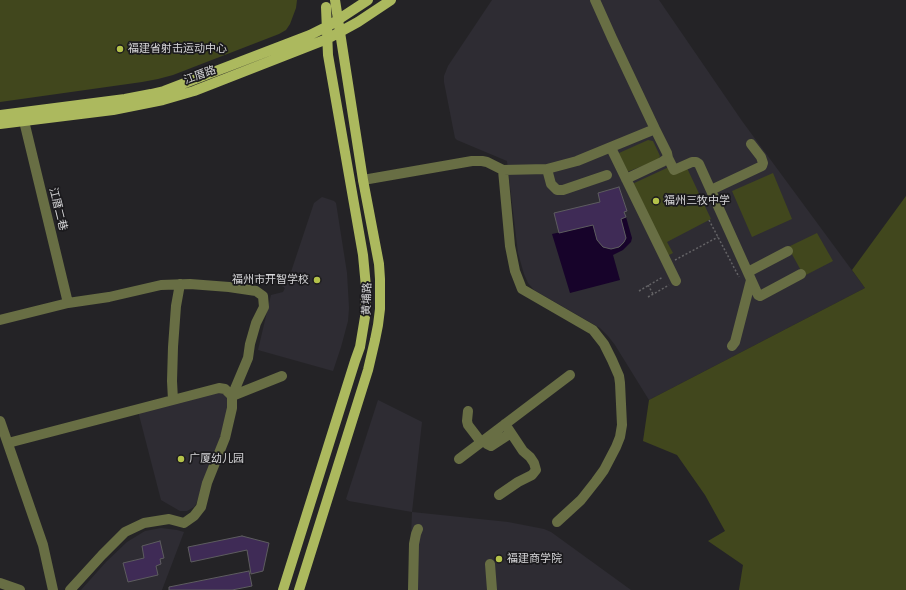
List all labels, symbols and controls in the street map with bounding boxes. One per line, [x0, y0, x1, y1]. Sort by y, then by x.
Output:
place label: 福建省射击运动中心 [128, 42, 227, 56]
marker: 福建省射击运动中心 [115, 44, 125, 54]
street label: 江厝路 [182, 63, 218, 87]
street label: 江厝二巷 [46, 186, 70, 232]
place label: 福州三牧中学 [664, 194, 730, 208]
marker: 福州三牧中学 [651, 196, 661, 206]
place label: 福州市开智学校 [232, 273, 309, 287]
marker: 福州市开智学校 [312, 275, 322, 285]
street label: 黄埔路 [360, 282, 374, 316]
place label: 广厦幼儿园 [189, 452, 244, 466]
marker: 广厦幼儿园 [176, 454, 186, 464]
place label: 福建商学院 [507, 552, 562, 566]
marker: 福建商学院 [494, 554, 504, 564]

